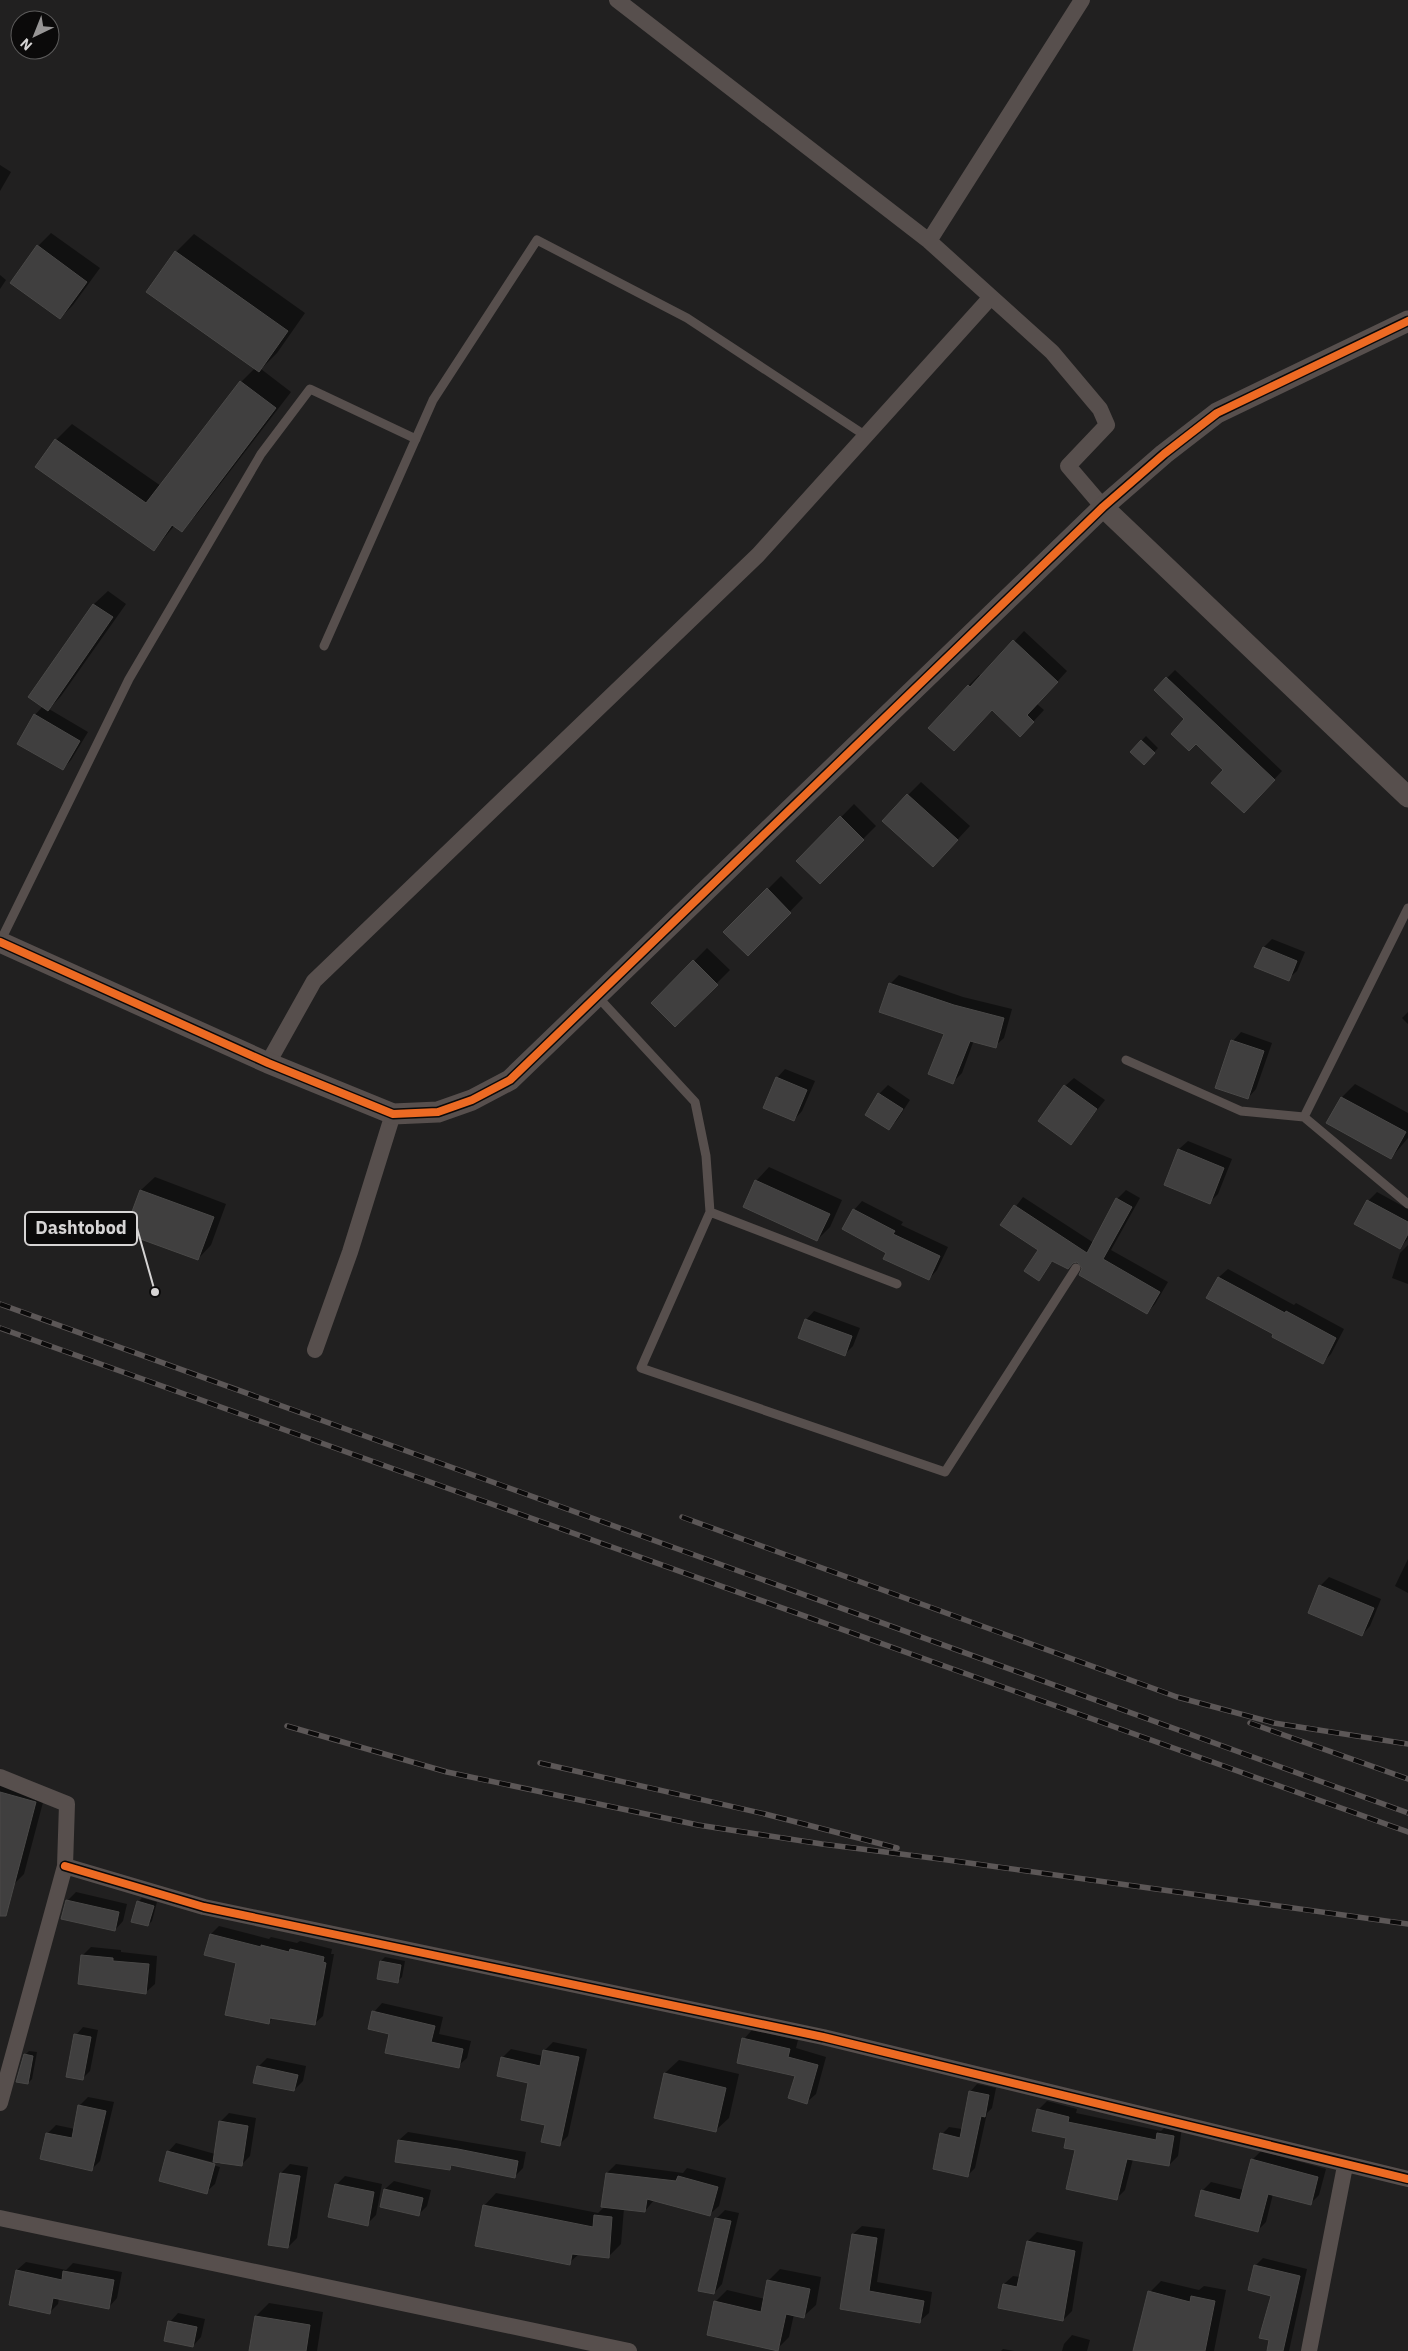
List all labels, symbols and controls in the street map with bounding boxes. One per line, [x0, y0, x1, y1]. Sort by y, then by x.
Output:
north arrow [10, 10, 60, 60]
text: N [16, 34, 36, 55]
callout: Dashtobod [25, 1212, 137, 1245]
text: Dashtobod [35, 1216, 127, 1239]

